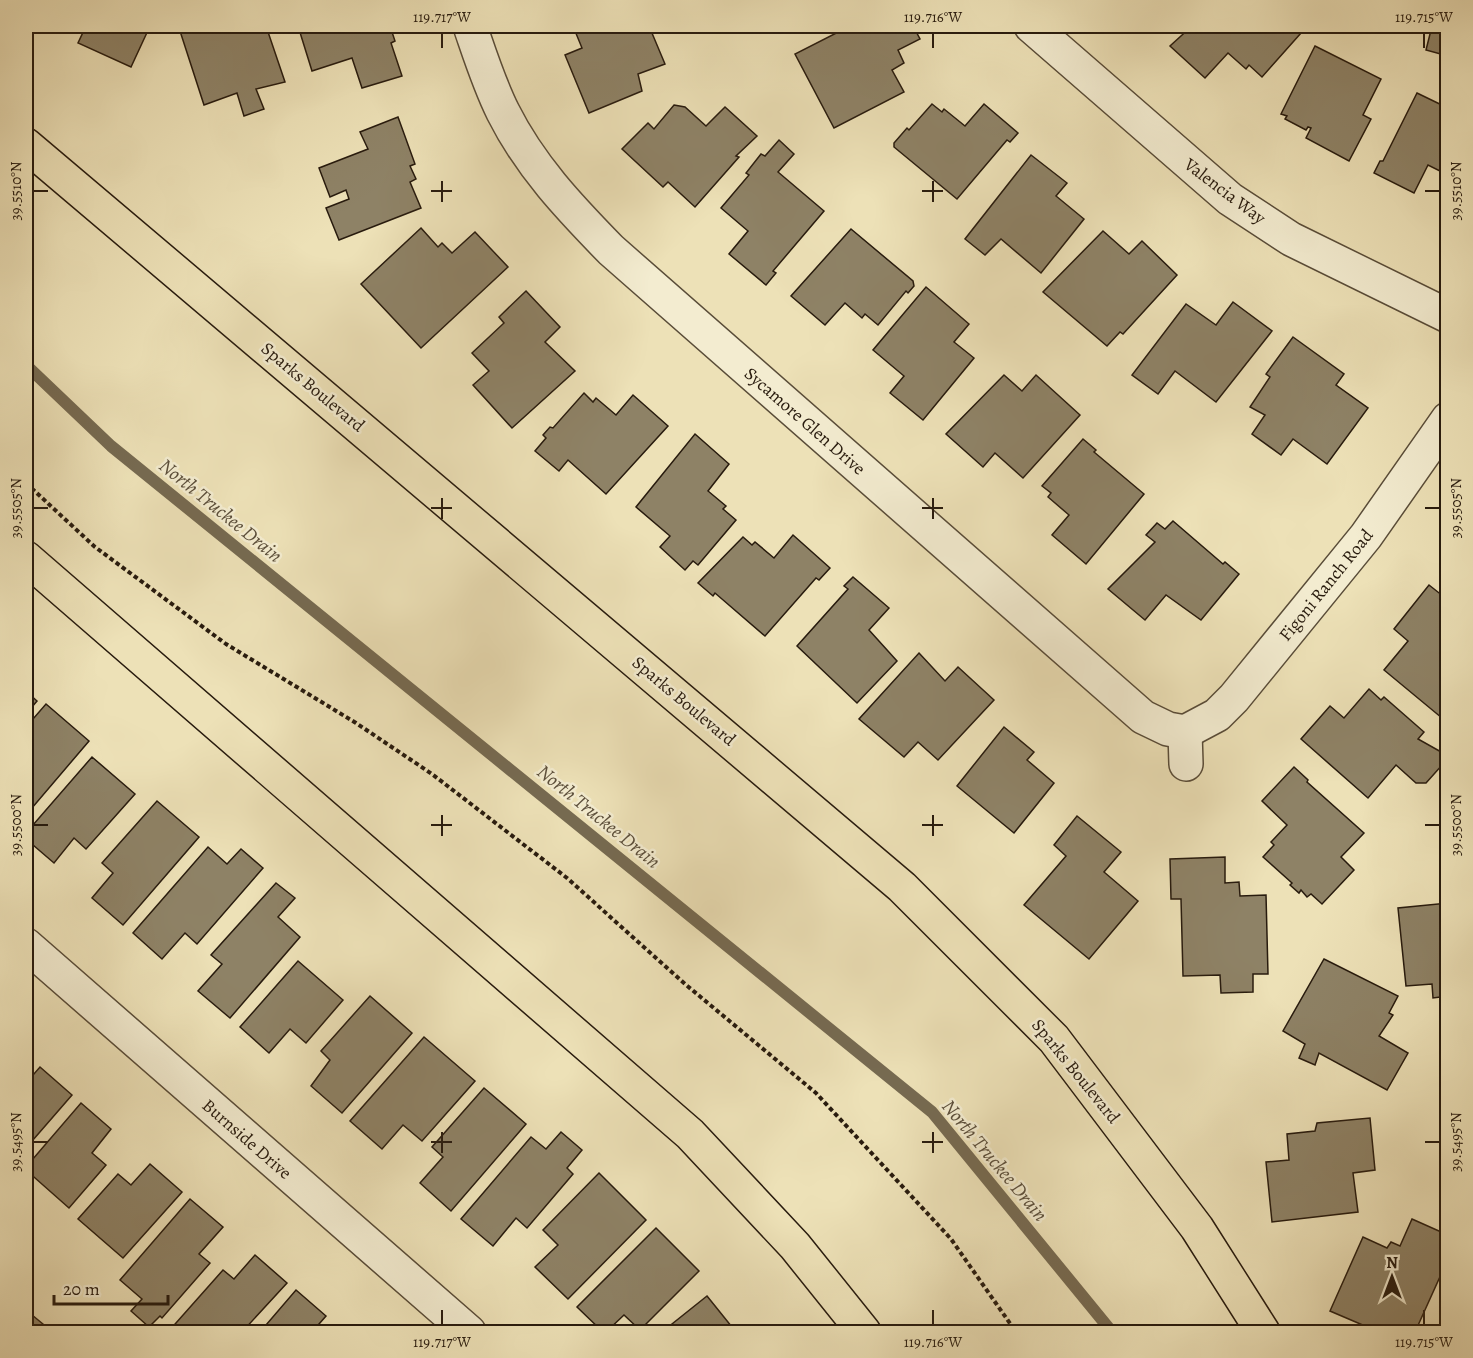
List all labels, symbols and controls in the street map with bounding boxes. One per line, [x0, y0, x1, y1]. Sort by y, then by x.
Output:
text: 119.717°W [413, 7, 471, 27]
text: 119.716°W [904, 7, 962, 27]
text: 119.715°W [1395, 7, 1453, 27]
street label: Valencia Way [1179, 152, 1271, 230]
text: 39.5510°N [6, 161, 26, 220]
text: 39.5510°N [1446, 161, 1466, 220]
street label: Sparks Boulevard [256, 337, 370, 438]
street label: Sycamore Glen Drive [739, 362, 871, 480]
water label: North Truckee Drain [153, 452, 288, 569]
text: 39.5505°N [6, 478, 26, 538]
text: 39.5505°N [1446, 478, 1466, 538]
street label: Figoni Ranch Road [1273, 524, 1379, 646]
street label: Sparks Boulevard [627, 651, 741, 752]
water label: North Truckee Drain [531, 758, 666, 875]
text: 39.5500°N [6, 794, 26, 856]
text: 39.5500°N [1446, 794, 1466, 856]
street label: Sparks Boulevard [1026, 1014, 1126, 1129]
street label: Burnside Drive [197, 1093, 297, 1185]
water label: North Truckee Drain [936, 1094, 1054, 1227]
text: 39.5495°N [6, 1112, 26, 1172]
text: 39.5495°N [1446, 1112, 1466, 1172]
north arrow [1362, 1247, 1422, 1307]
text: N [1386, 1252, 1398, 1274]
scale bar [54, 1268, 168, 1306]
text: 20 m [63, 1277, 100, 1301]
text: 119.717°W [413, 1332, 471, 1352]
text: 119.716°W [904, 1332, 962, 1352]
text: 119.715°W [1395, 1332, 1453, 1352]

